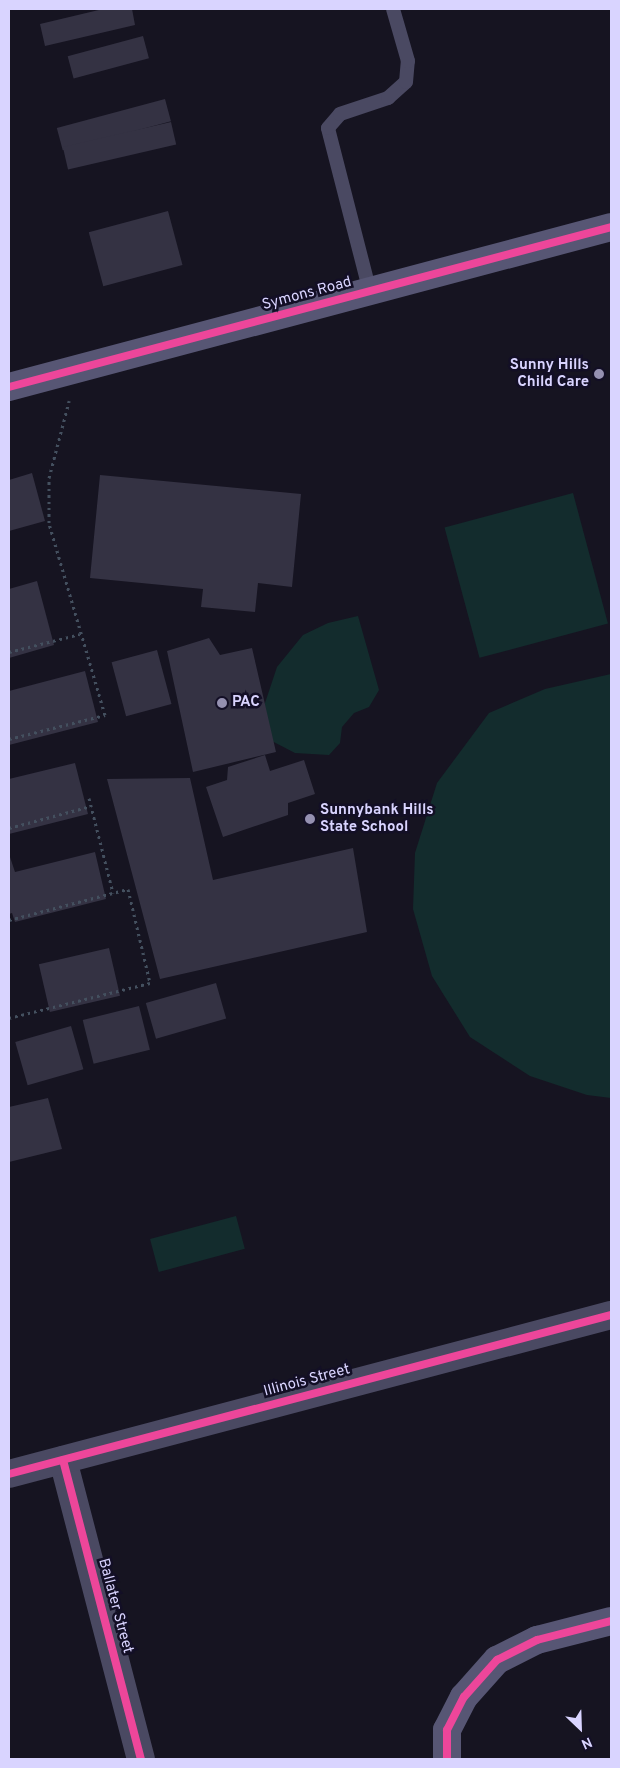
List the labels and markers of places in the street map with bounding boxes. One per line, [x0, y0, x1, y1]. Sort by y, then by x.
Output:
place label: Sunny Hills Child Care [510, 356, 589, 391]
marker: Sunny Hills Child Care [593, 368, 605, 380]
place label: PAC [232, 694, 260, 712]
marker: PAC [216, 697, 228, 709]
place label: Sunnybank Hills State School [320, 801, 434, 836]
marker: Sunnybank Hills State School [304, 813, 316, 825]

